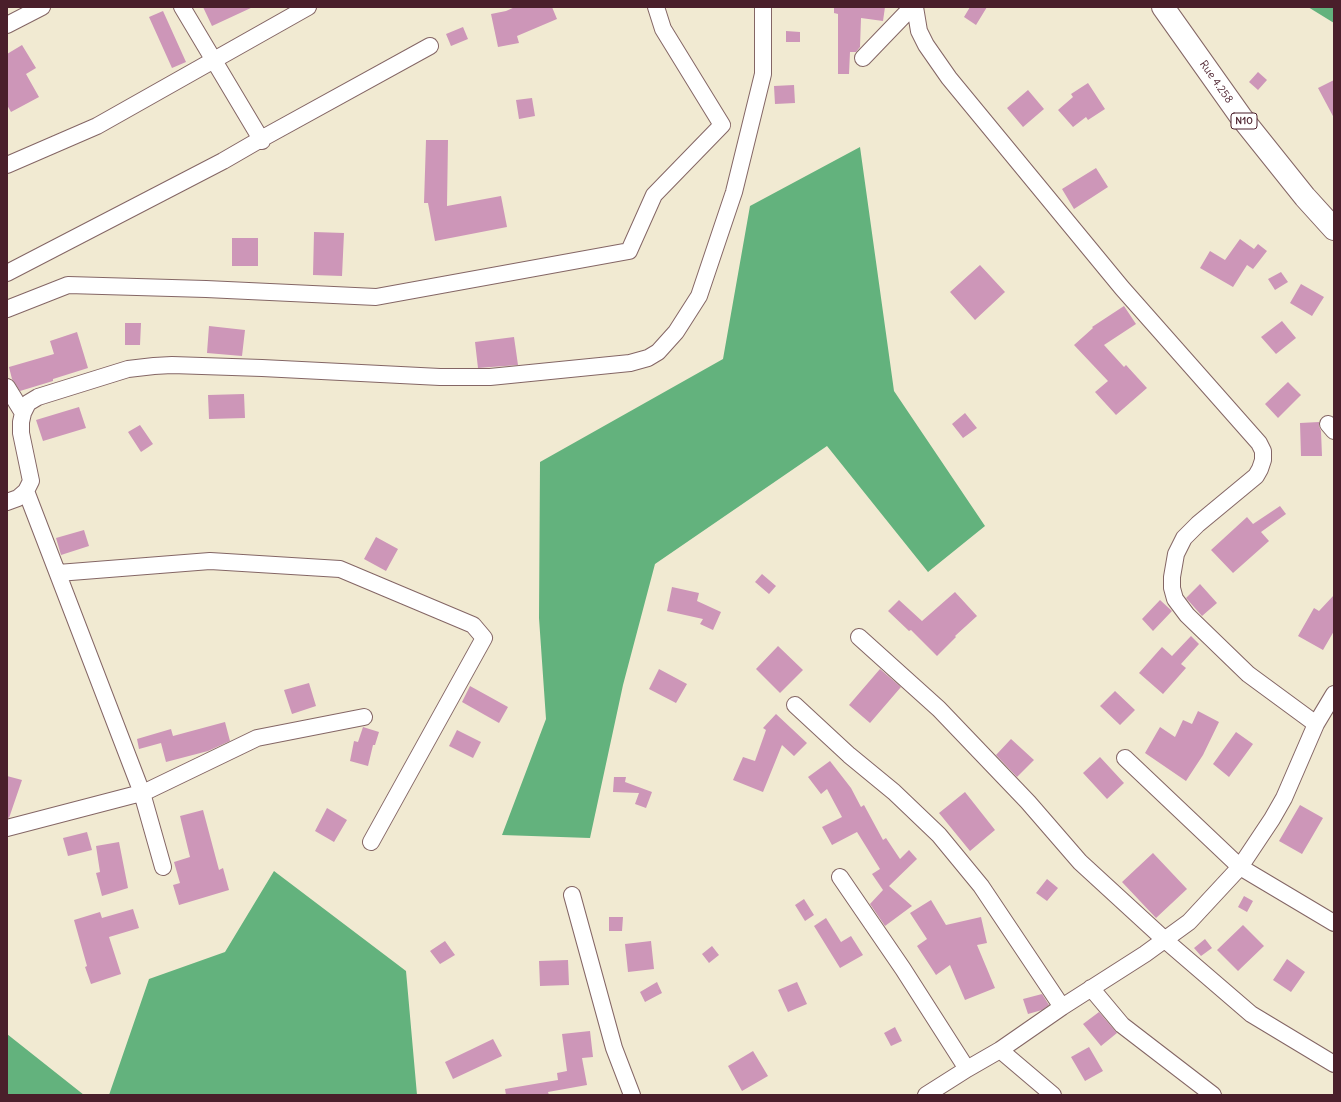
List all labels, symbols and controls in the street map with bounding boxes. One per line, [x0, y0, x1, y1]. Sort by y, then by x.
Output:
street label: Rue 4.258 [1196, 58, 1236, 106]
road number: N10 [1231, 113, 1257, 129]

